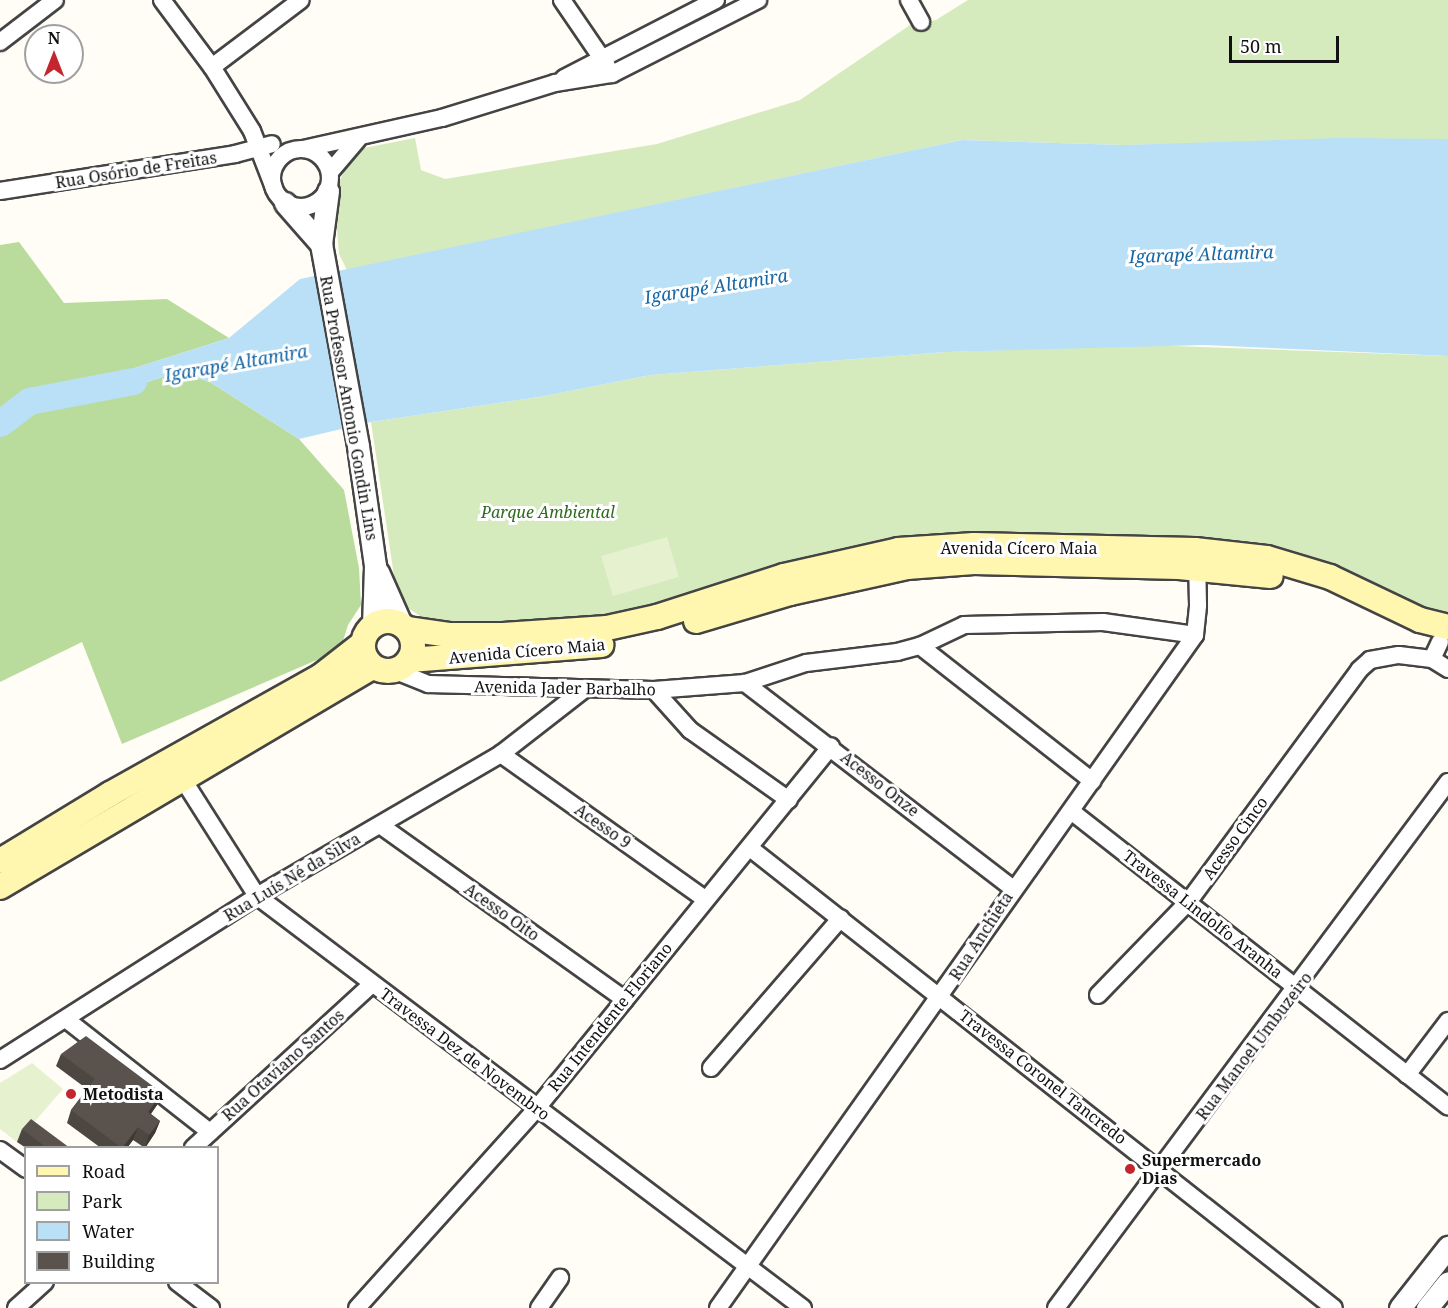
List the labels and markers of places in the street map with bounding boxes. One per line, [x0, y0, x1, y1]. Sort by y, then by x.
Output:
place label: Metodista [83, 1084, 163, 1104]
marker: Metodista [64, 1087, 78, 1101]
place label: Supermercado Dias [1142, 1150, 1261, 1188]
marker: Supermercado Dias [1123, 1162, 1137, 1176]

